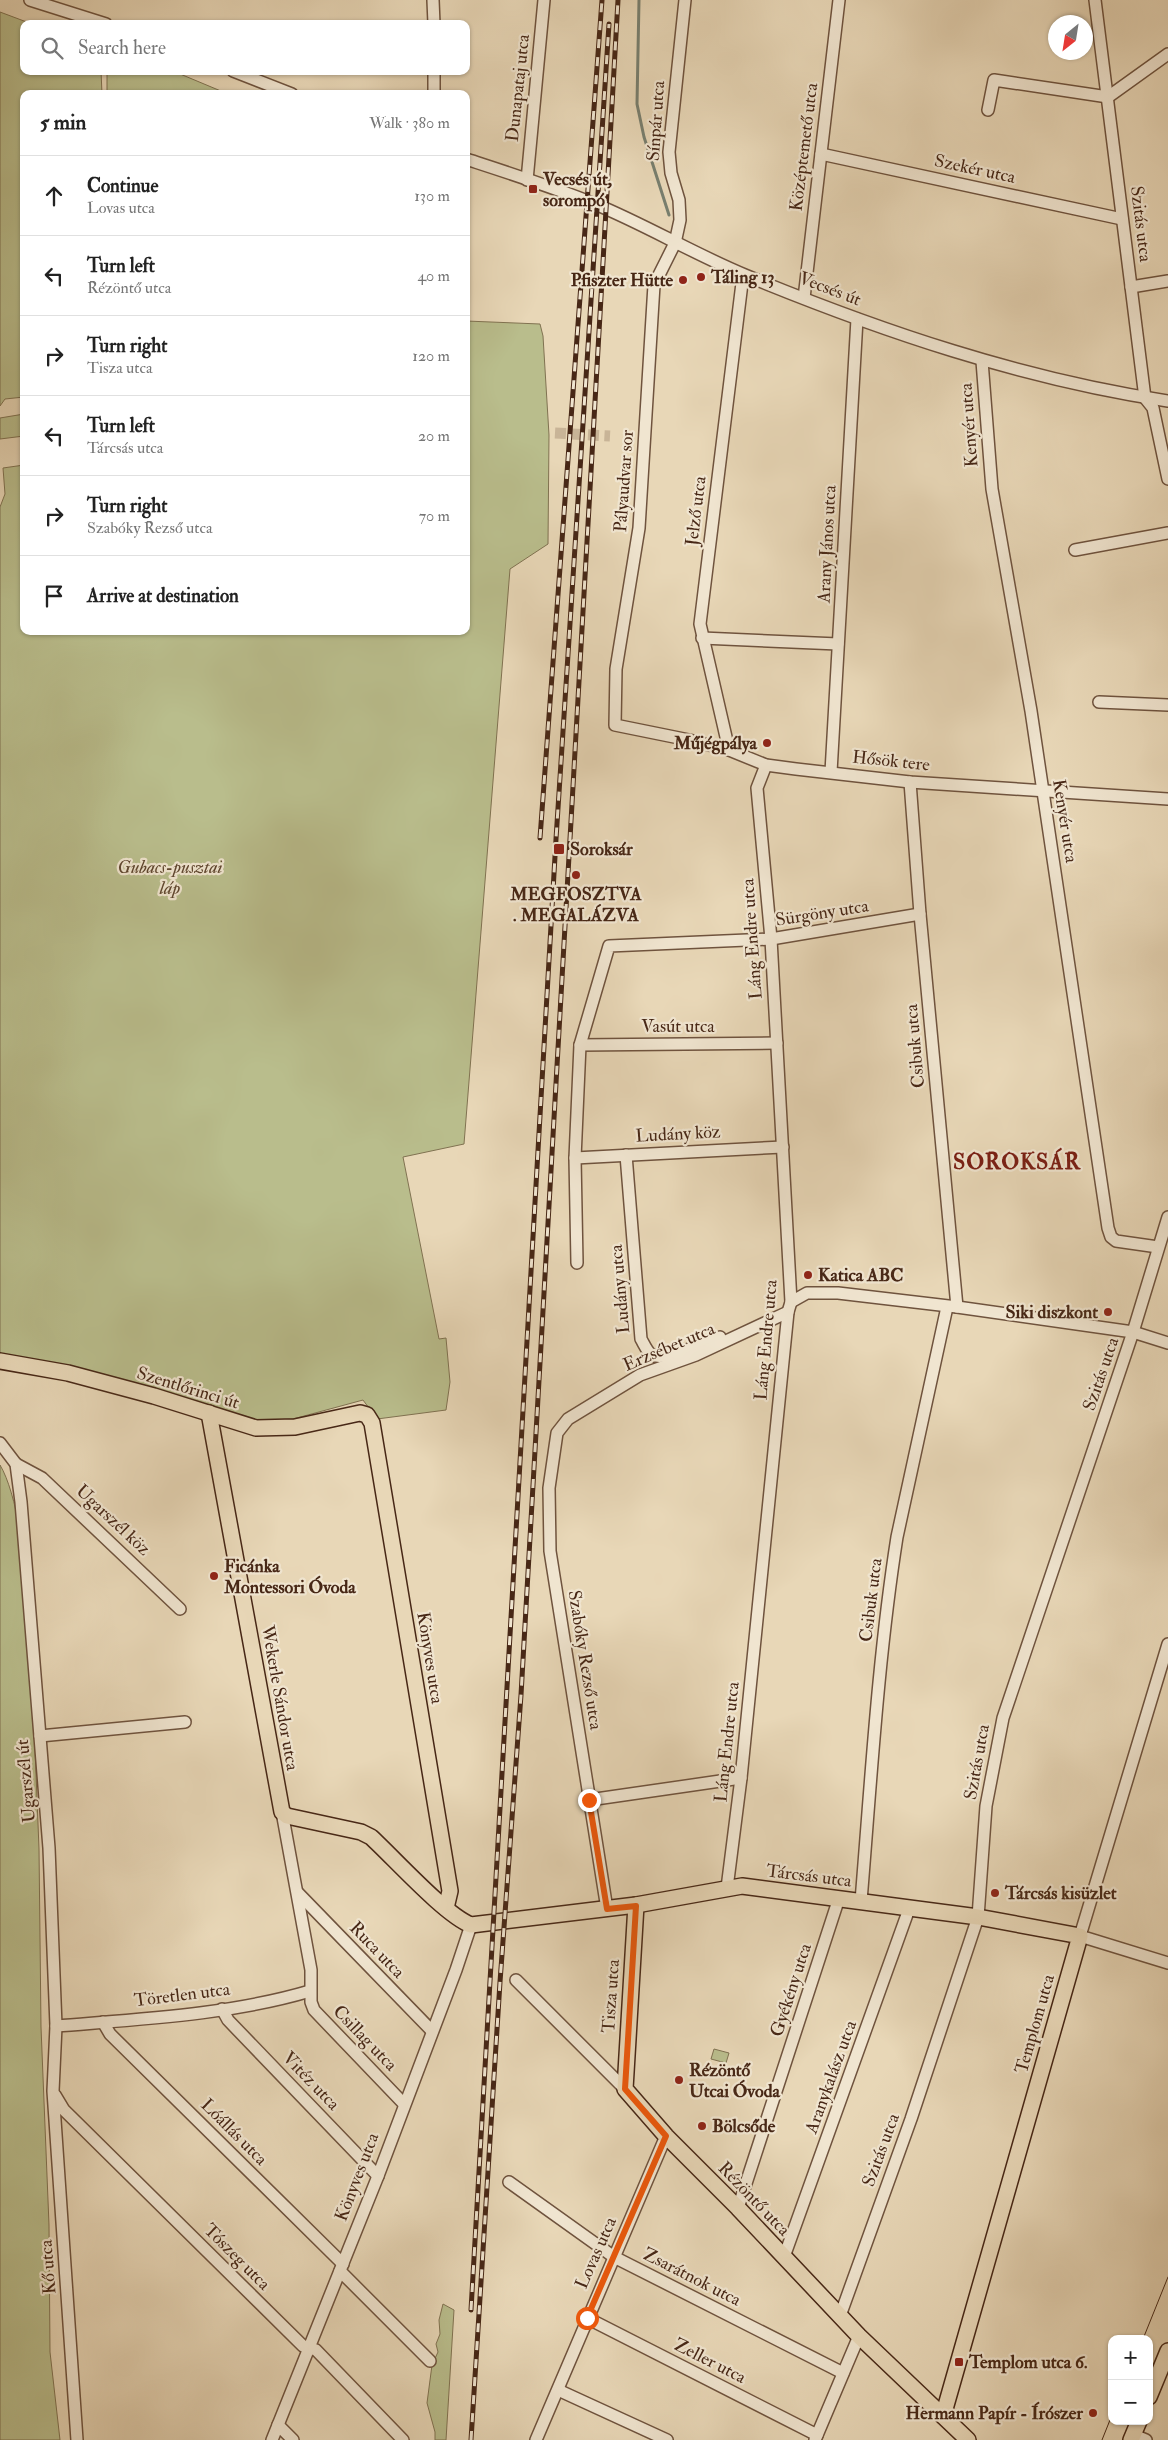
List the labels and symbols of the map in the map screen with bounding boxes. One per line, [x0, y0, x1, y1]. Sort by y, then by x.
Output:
north arrow [1048, 15, 1093, 60]
street label: Dunapataj utca [501, 32, 535, 143]
street label: Sínpár utca [642, 79, 670, 162]
street label: Középtemető utca [785, 81, 823, 212]
street label: Szekér utca [932, 149, 1018, 189]
place label: Vecsés út, sorompó [542, 168, 612, 212]
marker: Vecsés út, sorompó [527, 183, 539, 195]
street label: Szitás utca [1125, 185, 1157, 264]
place label: Táling 13 [710, 266, 775, 289]
street label: Vecsés út [796, 267, 864, 311]
place label: Pfiszter Hütte [571, 269, 673, 292]
marker: Táling 13 [695, 271, 707, 283]
marker: Pfiszter Hütte [677, 274, 689, 286]
street label: Kenyér utca [955, 381, 983, 468]
street label: Pályaudvar sor [609, 429, 639, 533]
street label: Jelző utca [680, 474, 712, 548]
street label: Arany János utca [812, 484, 842, 605]
place label: Műjégpálya [673, 732, 758, 755]
marker: Műjégpálya [761, 737, 773, 749]
street label: Hősök tere [851, 745, 931, 777]
street label: Kenyér utca [1047, 777, 1083, 865]
place label: Soroksár [570, 838, 633, 861]
marker: Soroksár [552, 842, 566, 856]
park label: Gubacs-pusztai láp [118, 856, 222, 900]
marker: MEGFOSZTVA . MEGALÁZVA [570, 869, 582, 881]
street label: Láng Endre utca [736, 877, 768, 1000]
place label: MEGFOSZTVA . MEGALÁZVA [509, 883, 642, 927]
street label: Sürgöny utca [774, 894, 871, 932]
street label: Csibuk utca [900, 1002, 930, 1089]
street label: Vasút utca [641, 1015, 715, 1038]
street label: Ludány köz [635, 1120, 721, 1148]
district label: SOROKSÁR [953, 1147, 1081, 1176]
street label: Ludány utca [605, 1243, 635, 1334]
place label: Katica ABC [818, 1264, 903, 1287]
marker: Katica ABC [802, 1269, 814, 1281]
street label: Láng Endre utca [749, 1278, 783, 1401]
place label: Siki diszkont [1006, 1301, 1098, 1324]
marker: Siki diszkont [1102, 1306, 1114, 1318]
street label: Erzsébet utca [620, 1317, 719, 1377]
street label: Szitás utca [1078, 1334, 1124, 1414]
street label: Szentlőrinci út [134, 1361, 242, 1415]
street label: Ugarszél köz [71, 1480, 155, 1561]
place label: Ficánka Montessori Óvoda [223, 1555, 356, 1599]
street label: Csibuk utca [854, 1556, 888, 1643]
marker: Ficánka Montessori Óvoda [208, 1570, 220, 1582]
street label: Szabóky Rezső utca [563, 1588, 607, 1732]
street label: Könyves utca [411, 1610, 449, 1706]
street label: Wekerle Sándor utca [256, 1623, 304, 1773]
street label: Láng Endre utca [709, 1680, 745, 1803]
street label: Szitás utca [959, 1722, 995, 1802]
street label: Ugarszél út [11, 1738, 41, 1824]
route end [578, 1789, 601, 1812]
street label: Tárcsás utca [765, 1859, 854, 1893]
place label: Tárcsás kisüzlet [1004, 1882, 1117, 1905]
marker: Tárcsás kisüzlet [989, 1887, 1001, 1899]
street label: Ruca utca [344, 1917, 410, 1984]
street label: Gyékény utca [765, 1940, 817, 2040]
street label: Tisza utca [597, 1958, 625, 2034]
street label: Templom utca [1010, 1971, 1060, 2076]
street label: Töretlen utca [133, 1978, 232, 2012]
street label: Csillag utca [328, 2000, 403, 2076]
street label: Aranykalász utca [800, 2017, 862, 2138]
street label: Vitéz utca [277, 2047, 345, 2116]
place label: Rézöntő Utcai Óvoda [689, 2059, 781, 2103]
marker: Rézöntő Utcai Óvoda [673, 2074, 685, 2086]
street label: Lóállás utca [196, 2094, 273, 2171]
street label: Szitás utca [857, 2110, 905, 2190]
place label: Bölcsőde [712, 2115, 776, 2138]
marker: Bölcsőde [696, 2120, 708, 2132]
street label: Könyves utca [330, 2129, 385, 2224]
street label: Rézöntő utca [713, 2157, 796, 2241]
street label: Lovas utca [570, 2213, 622, 2293]
street label: Tószeg utca [199, 2219, 276, 2296]
street label: Kő utca [35, 2238, 61, 2295]
street label: Zsarátnok utca [639, 2242, 745, 2312]
route start [576, 2307, 599, 2330]
street label: Zeller utca [670, 2333, 750, 2389]
place label: Templom utca 6. [968, 2351, 1088, 2374]
marker: Templom utca 6. [953, 2356, 965, 2368]
place label: Hermann Papír - Írószer [906, 2401, 1083, 2425]
marker: Hermann Papír - Írószer [1087, 2407, 1099, 2419]

